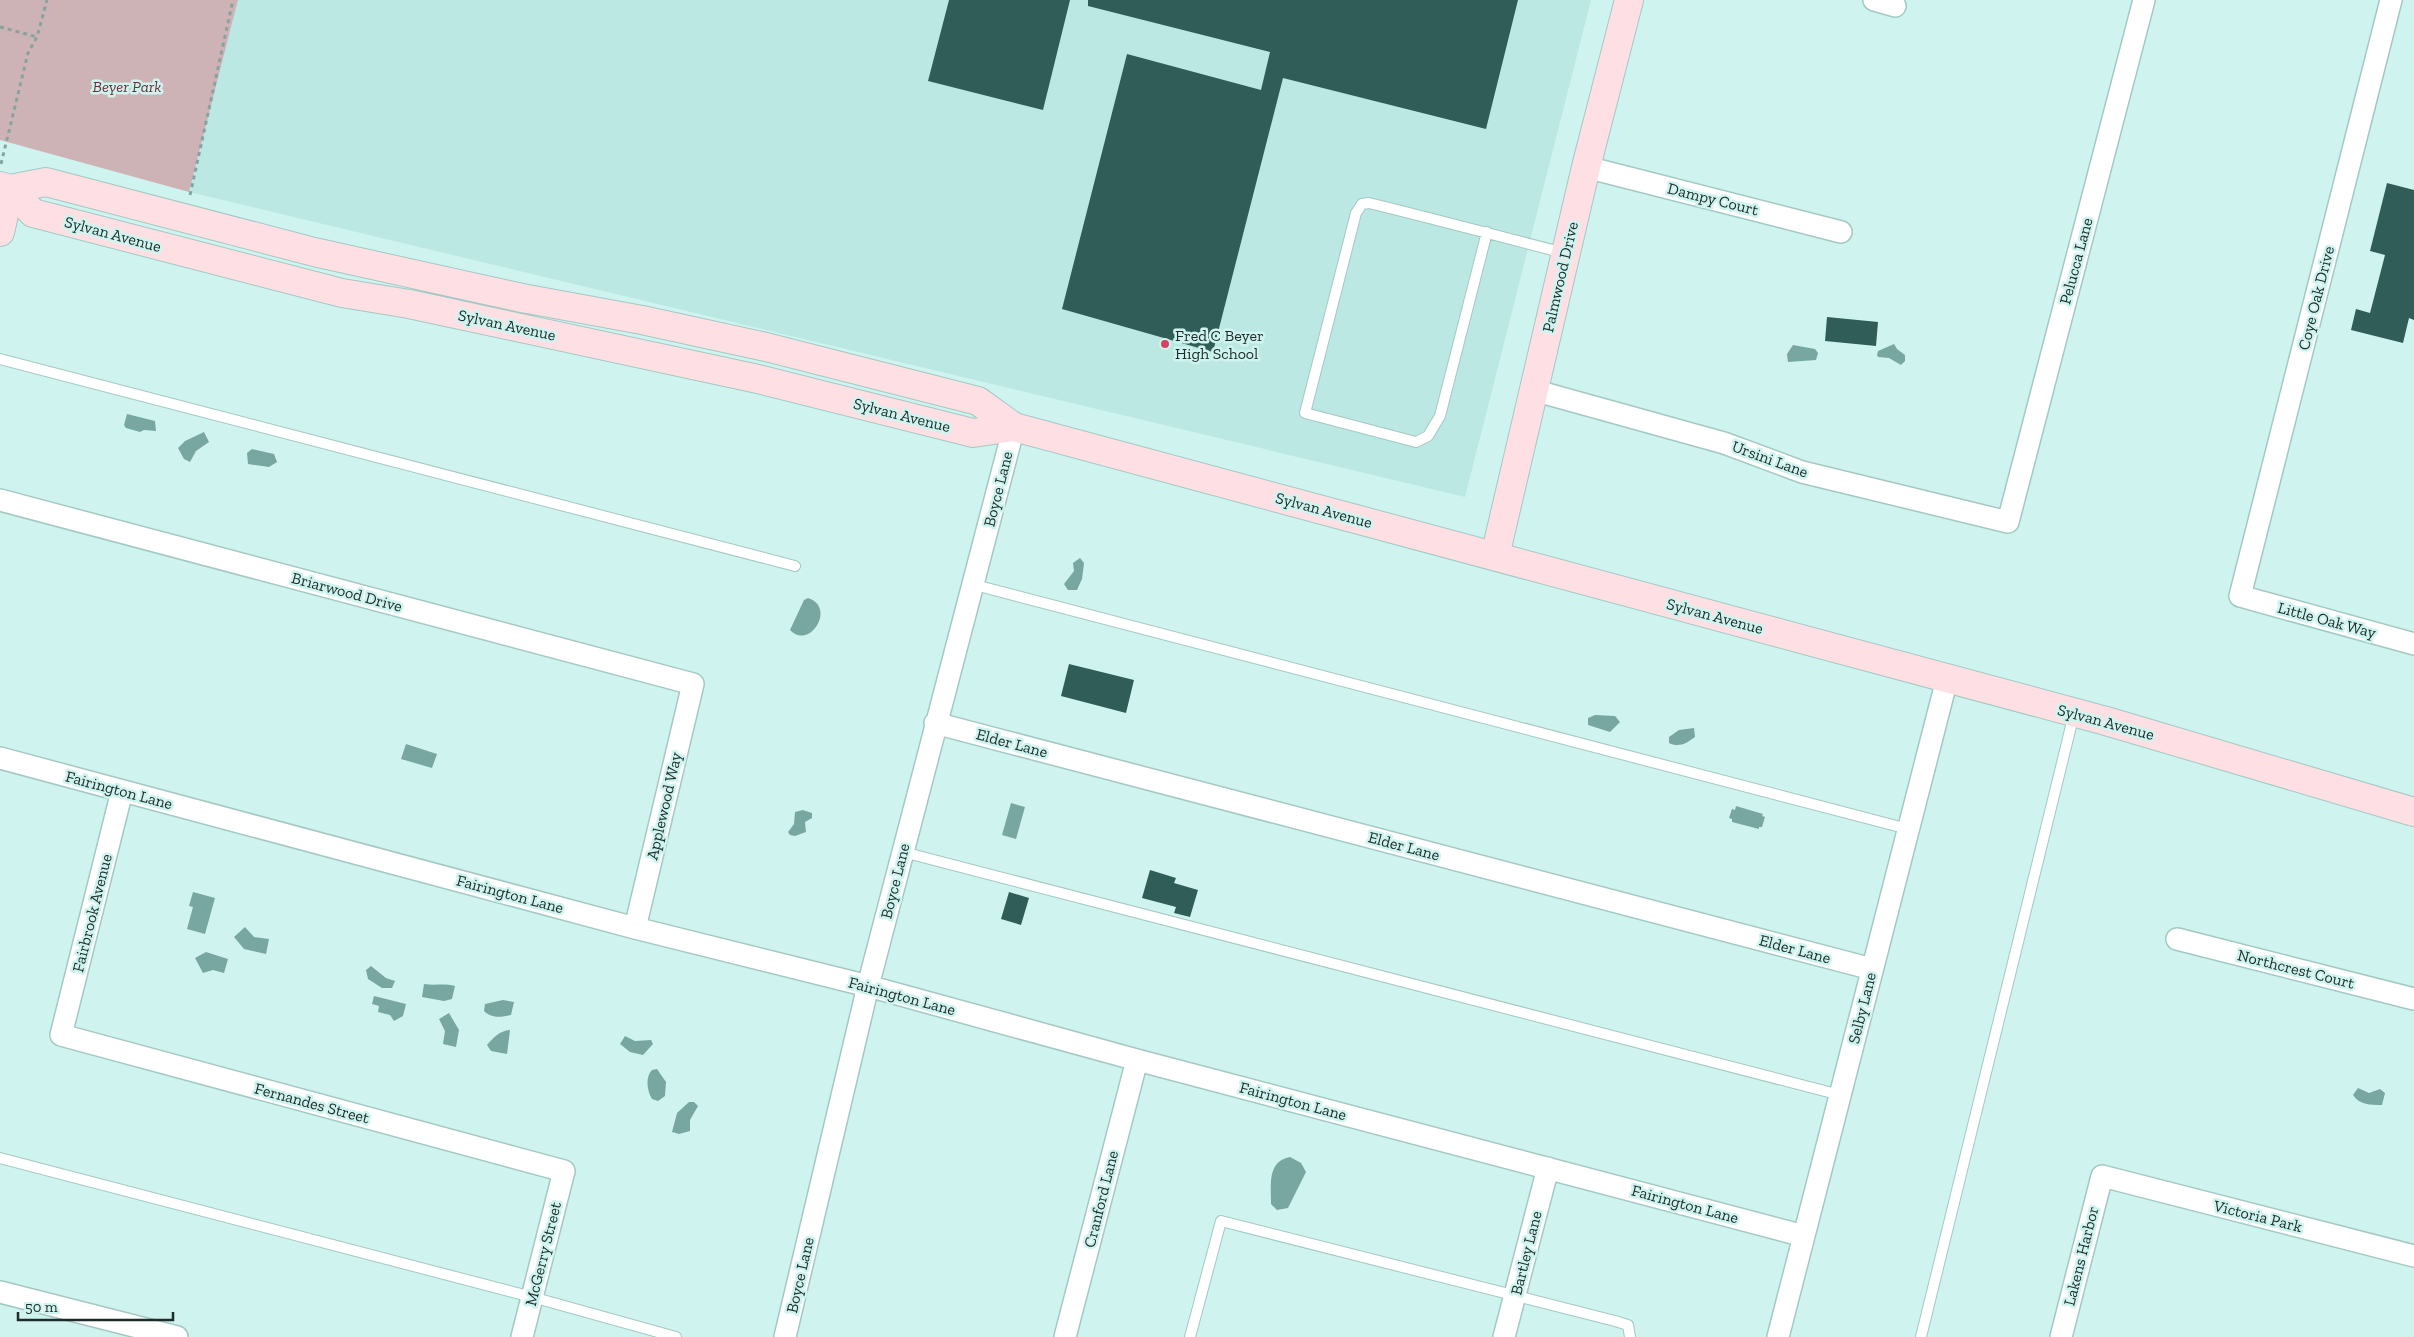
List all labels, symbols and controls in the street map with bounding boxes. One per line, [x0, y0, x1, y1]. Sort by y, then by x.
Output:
park label: Beyer Park [92, 77, 162, 96]
street label: Dampy Court [1666, 179, 1760, 219]
street label: Sylvan Avenue [63, 212, 163, 256]
street label: Pelucca Lane [2055, 216, 2097, 306]
street label: Palmwood Drive [1538, 220, 1582, 334]
street label: Coye Oak Drive [2294, 244, 2338, 352]
street label: Sylvan Avenue [456, 305, 558, 345]
place label: Fred C Beyer High School [1175, 326, 1264, 363]
marker: Fred C Beyer High School [1159, 338, 1171, 350]
street label: Sylvan Avenue [852, 394, 952, 436]
street label: Ursini Lane [1729, 436, 1811, 482]
street label: Boyce Lane [979, 449, 1017, 529]
street label: Sylvan Avenue [1274, 488, 1374, 532]
street label: Briarwood Drive [290, 568, 404, 616]
street label: Sylvan Avenue [1665, 594, 1765, 638]
street label: Little Oak Way [2276, 598, 2379, 642]
street label: Sylvan Avenue [2056, 700, 2156, 744]
street label: Elder Lane [974, 724, 1050, 762]
street label: Applewood Way [642, 750, 686, 862]
street label: Fairington Lane [63, 767, 175, 813]
street label: Elder Lane [1366, 827, 1442, 865]
street label: Boyce Lane [876, 841, 914, 921]
street label: Fairbrook Avenue [68, 852, 116, 974]
street label: Fairington Lane [454, 871, 566, 917]
street label: Elder Lane [1757, 930, 1833, 968]
street label: Northcrest Court [2236, 945, 2356, 993]
street label: Selby Lane [1844, 970, 1880, 1046]
street label: Fairington Lane [846, 973, 958, 1019]
street label: Fairington Lane [1237, 1078, 1349, 1124]
street label: Fernandes Street [253, 1079, 372, 1127]
street label: Cranford Lane [1080, 1148, 1122, 1250]
street label: Fairington Lane [1629, 1181, 1741, 1227]
street label: Victoria Park [2211, 1196, 2305, 1236]
street label: McGerry Street [521, 1200, 565, 1308]
street label: Lakens Harbor [2059, 1204, 2103, 1308]
street label: Bartley Lane [1506, 1209, 1546, 1297]
street label: Boyce Lane [782, 1235, 818, 1315]
scale bar [18, 1290, 172, 1322]
text: 50 m [25, 1298, 58, 1316]

